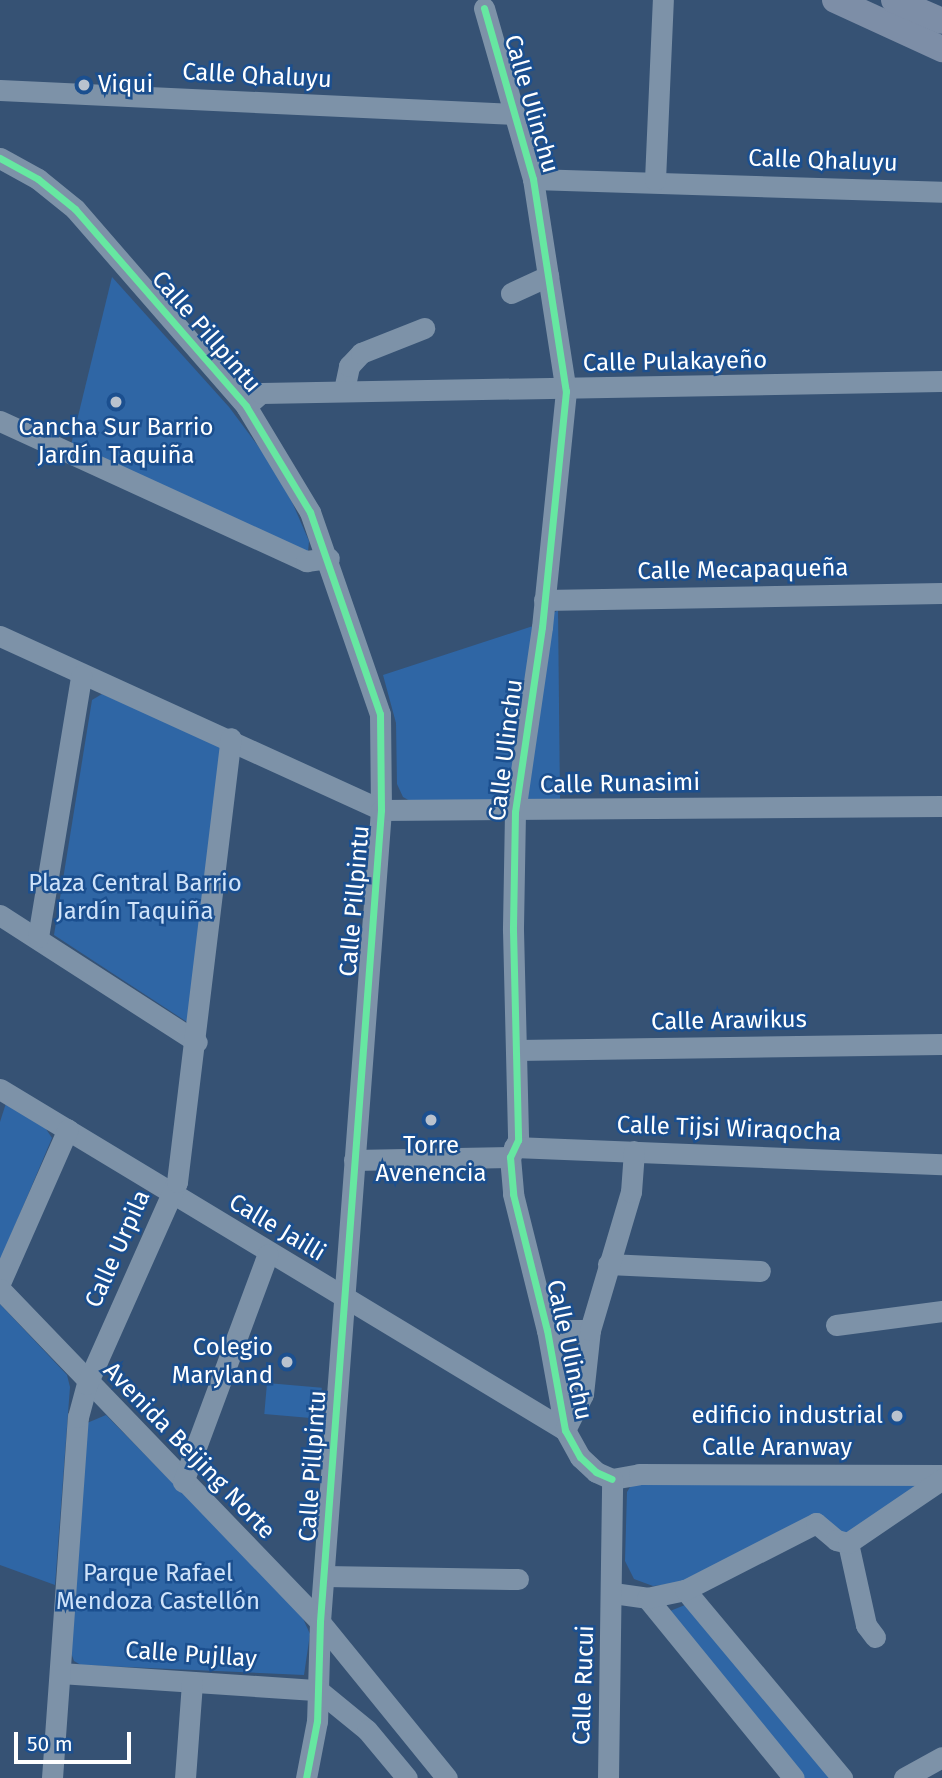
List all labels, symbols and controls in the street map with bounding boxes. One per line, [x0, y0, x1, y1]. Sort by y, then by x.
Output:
street label: Calle Ulinchu [497, 31, 565, 177]
street label: Calle Qhaluyu [182, 58, 332, 94]
place label: Viqui [98, 71, 153, 99]
marker: Viqui [76, 77, 92, 93]
street label: Calle Qhaluyu [748, 144, 898, 178]
street label: Calle Pillpintu [145, 265, 267, 399]
street label: Calle Pulakayeño [583, 346, 767, 378]
marker: Cancha Sur Barrio Jardín Taquiña [108, 394, 124, 410]
place label: Cancha Sur Barrio Jardín Taquiña [19, 414, 213, 470]
street label: Calle Mecapaqueña [637, 554, 849, 586]
street label: Calle Ulinchu [483, 677, 529, 823]
street label: Calle Runasimi [540, 768, 700, 800]
street label: Calle Pillpintu [334, 824, 376, 978]
park label: Plaza Central Barrio Jardín Taquiña [28, 870, 242, 926]
street label: Calle Arawikus [651, 1005, 807, 1037]
street label: Calle Tijsi Wiraqocha [616, 1111, 842, 1147]
marker: Torre Avenencia [423, 1112, 439, 1128]
place label: Torre Avenencia [375, 1132, 487, 1188]
street label: Calle Urpila [79, 1186, 157, 1312]
street label: Calle Jailli [224, 1188, 330, 1268]
street label: Calle Ulinchu [540, 1277, 598, 1423]
place label: Colegio Maryland [172, 1334, 273, 1390]
marker: Colegio Maryland [279, 1354, 295, 1370]
street label: Avenida Beijing Norte [97, 1356, 281, 1546]
street label: Calle Pillpintu [293, 1389, 333, 1543]
place label: edificio industrial [691, 1402, 883, 1430]
marker: edificio industrial [889, 1408, 905, 1424]
street label: Calle Aranway [702, 1434, 852, 1462]
park label: Parque Rafael Mendoza Castellón [56, 1560, 260, 1616]
street label: Calle Rucui [568, 1625, 600, 1745]
street label: Calle Pujllay [124, 1636, 258, 1674]
scale bar [18, 1718, 135, 1762]
text: 50 m [27, 1731, 73, 1757]

